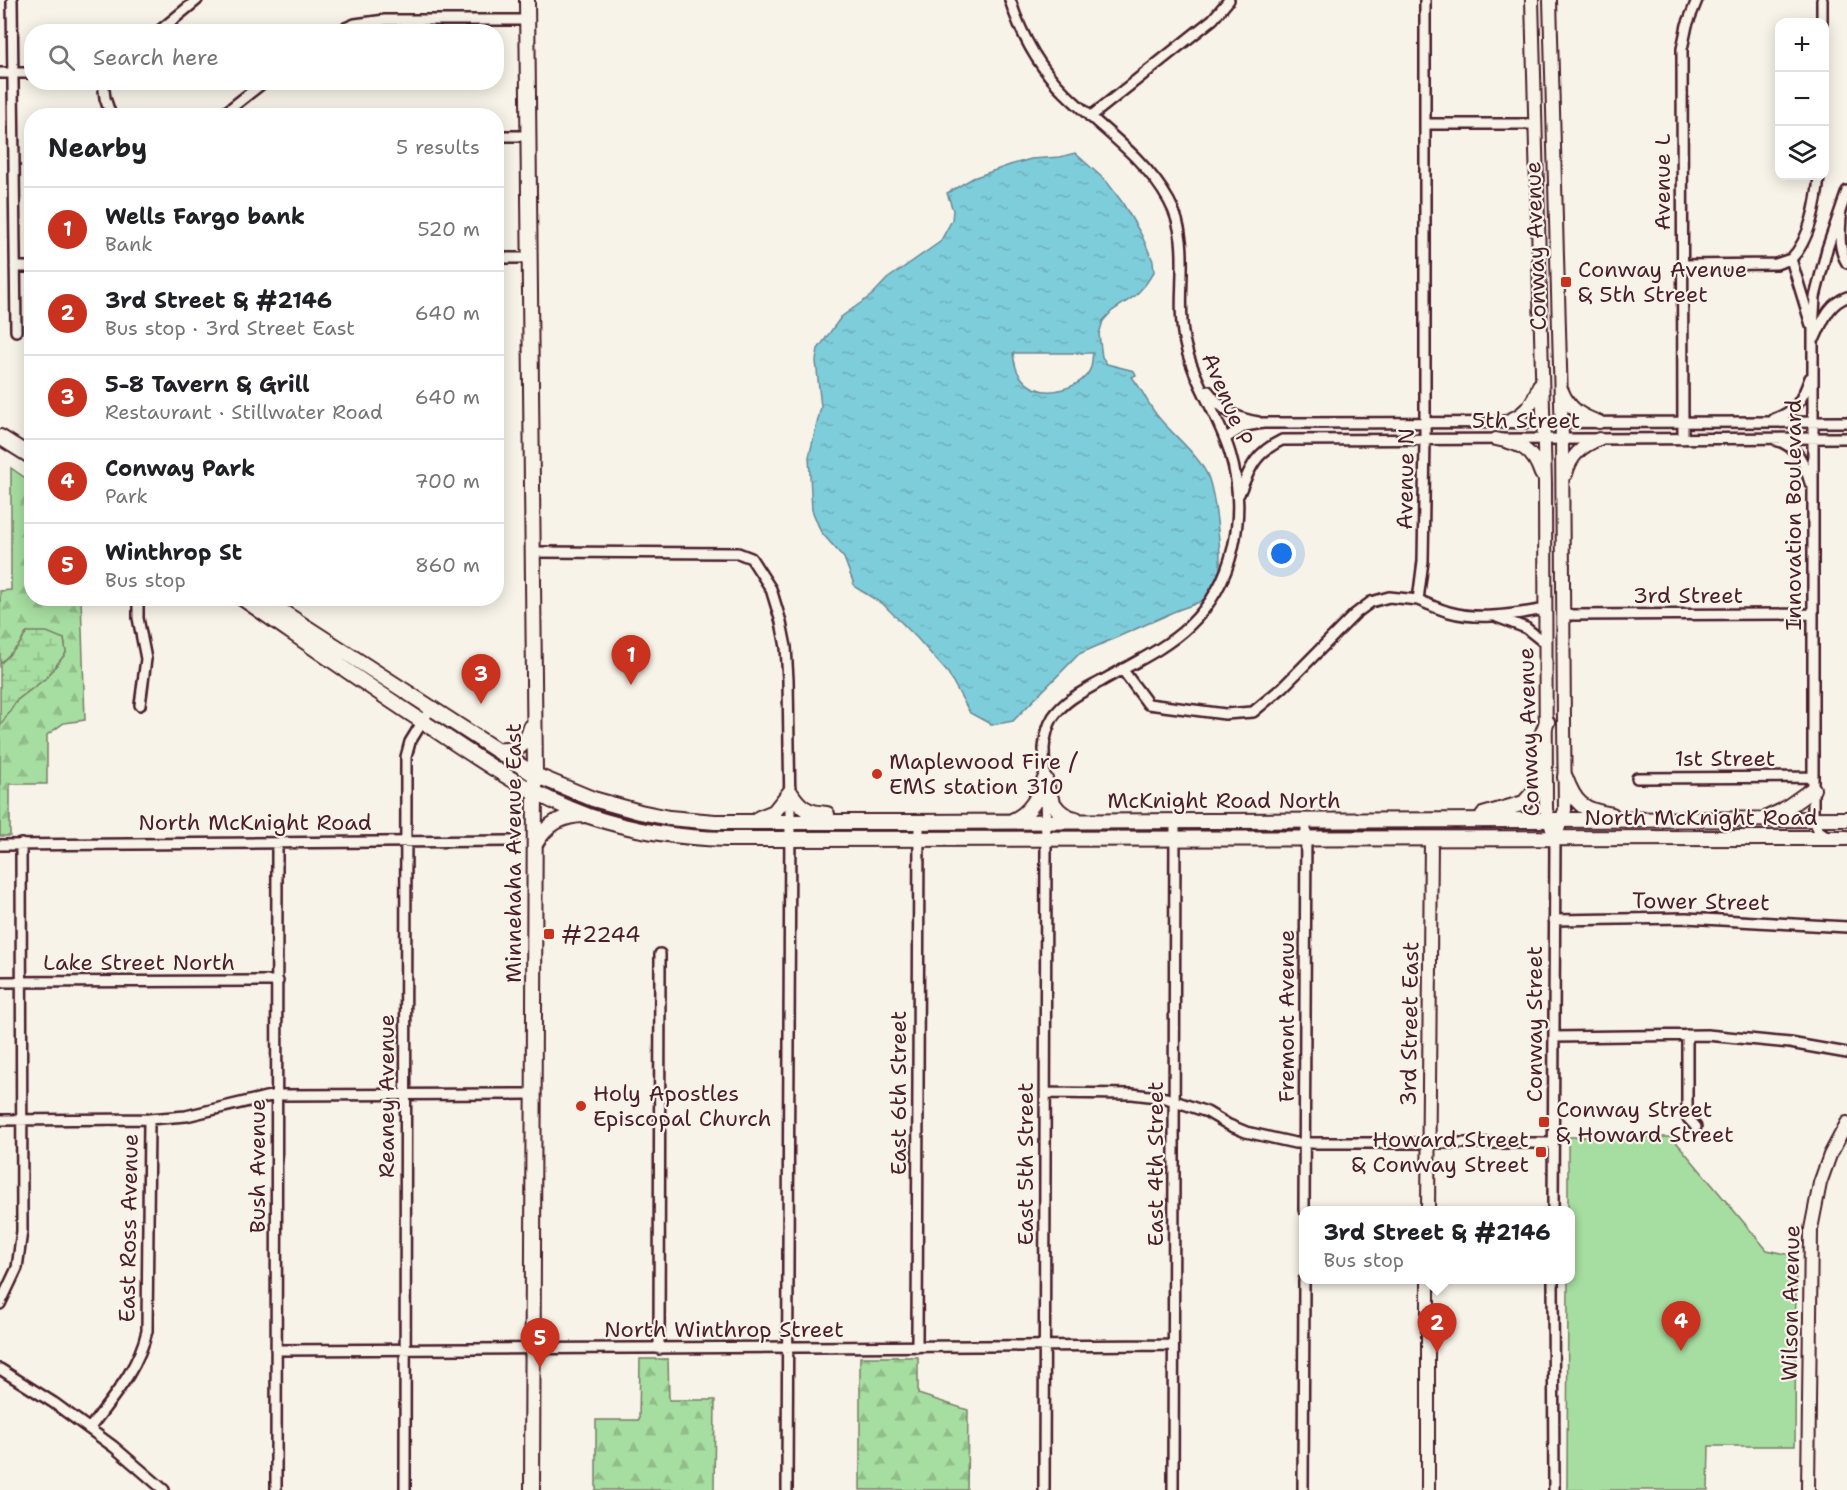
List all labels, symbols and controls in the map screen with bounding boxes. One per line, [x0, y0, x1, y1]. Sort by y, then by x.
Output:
map controls [1775, 18, 1829, 180]
button: + [1775, 18, 1829, 72]
search box [24, 24, 504, 90]
icon: search [45, 41, 78, 74]
text: Search here [93, 43, 219, 72]
button: − [1775, 72, 1829, 126]
button: layers [1775, 126, 1829, 180]
text: Nearby [48, 130, 147, 165]
street label: Avenue L [1648, 133, 1677, 231]
text: 5 results [396, 134, 480, 160]
street label: Conway Avenue [1518, 161, 1553, 331]
text: Wells Fargo bank [105, 202, 305, 231]
text: 1 [63, 216, 72, 242]
text: 520 m [417, 216, 480, 242]
text: Bank [105, 231, 153, 257]
place label: Conway Avenue & 5th Street [1578, 255, 1747, 309]
marker: Conway Avenue & 5th Street [1559, 275, 1573, 289]
text: 3rd Street & #2146 [105, 286, 332, 315]
text: 2 [61, 300, 75, 326]
text: 640 m [415, 300, 480, 326]
text: Bus stop · 3rd Street East [105, 315, 355, 341]
street label: Avenue P [1195, 348, 1260, 450]
text: 5-8 Tavern & Grill [105, 370, 310, 399]
text: 3 [61, 384, 75, 410]
text: 640 m [415, 384, 480, 410]
text: Restaurant · Stillwater Road [105, 399, 383, 425]
street label: Innovation Boulevard [1779, 399, 1808, 631]
street label: 5th Street [1472, 406, 1580, 435]
street label: Avenue N [1390, 428, 1421, 530]
text: Conway Park [105, 454, 255, 483]
text: 4 [61, 468, 75, 494]
text: 700 m [415, 468, 480, 494]
text: Park [105, 483, 148, 509]
text: Winthrop St [105, 538, 242, 567]
your location [1267, 539, 1296, 568]
text: 5 [61, 552, 74, 578]
text: 860 m [415, 552, 480, 578]
text: Bus stop [105, 567, 186, 593]
street label: 3rd Street [1633, 581, 1743, 610]
pin: 1 [612, 636, 650, 685]
street label: Conway Avenue [1511, 647, 1546, 817]
pin: 3 [462, 654, 500, 704]
street label: Minnehaha Avenue East [499, 723, 528, 983]
street label: 1st Street [1675, 744, 1775, 773]
place label: Maplewood Fire / EMS station 310 [889, 747, 1079, 801]
marker: Maplewood Fire / EMS station 310 [870, 767, 884, 781]
street label: McKnight Road North [1107, 786, 1341, 815]
street label: North McKnight Road [1584, 803, 1818, 832]
street label: North McKnight Road [138, 808, 372, 837]
street label: Tower Street [1632, 886, 1770, 917]
place label: #2244 [561, 920, 640, 949]
marker: #2244 [542, 927, 556, 941]
street label: Fremont Avenue [1272, 930, 1301, 1102]
street label: 3rd Street East [1394, 941, 1425, 1107]
street label: Conway Street [1520, 946, 1549, 1102]
street label: Lake Street North [43, 948, 235, 977]
street label: East 6th Street [884, 1011, 913, 1175]
street label: Reaney Avenue [372, 1014, 401, 1178]
place label: Holy Apostles Episcopal Church [593, 1079, 771, 1133]
street label: East 4th Street [1141, 1081, 1170, 1247]
street label: East 5th Street [1011, 1082, 1040, 1246]
place label: Conway Street & Howard Street [1556, 1095, 1734, 1149]
street label: Bush Avenue [243, 1099, 272, 1233]
marker: Holy Apostles Episcopal Church [574, 1099, 588, 1113]
marker: Conway Street & Howard Street [1537, 1115, 1551, 1129]
place label: Howard Street & Conway Street [1351, 1125, 1529, 1179]
street label: East Ross Avenue [112, 1134, 145, 1323]
marker: Howard Street & Conway Street [1534, 1145, 1548, 1159]
popup [1299, 1206, 1575, 1284]
text: 3rd Street & #2146 [1323, 1218, 1551, 1247]
street label: Wilson Avenue [1775, 1225, 1806, 1381]
text: Bus stop [1323, 1247, 1404, 1273]
pin: 4 [1662, 1302, 1700, 1351]
pin: 2 [1418, 1304, 1456, 1353]
street label: North Winthrop Street [604, 1315, 844, 1344]
pin: 5 [520, 1318, 560, 1368]

